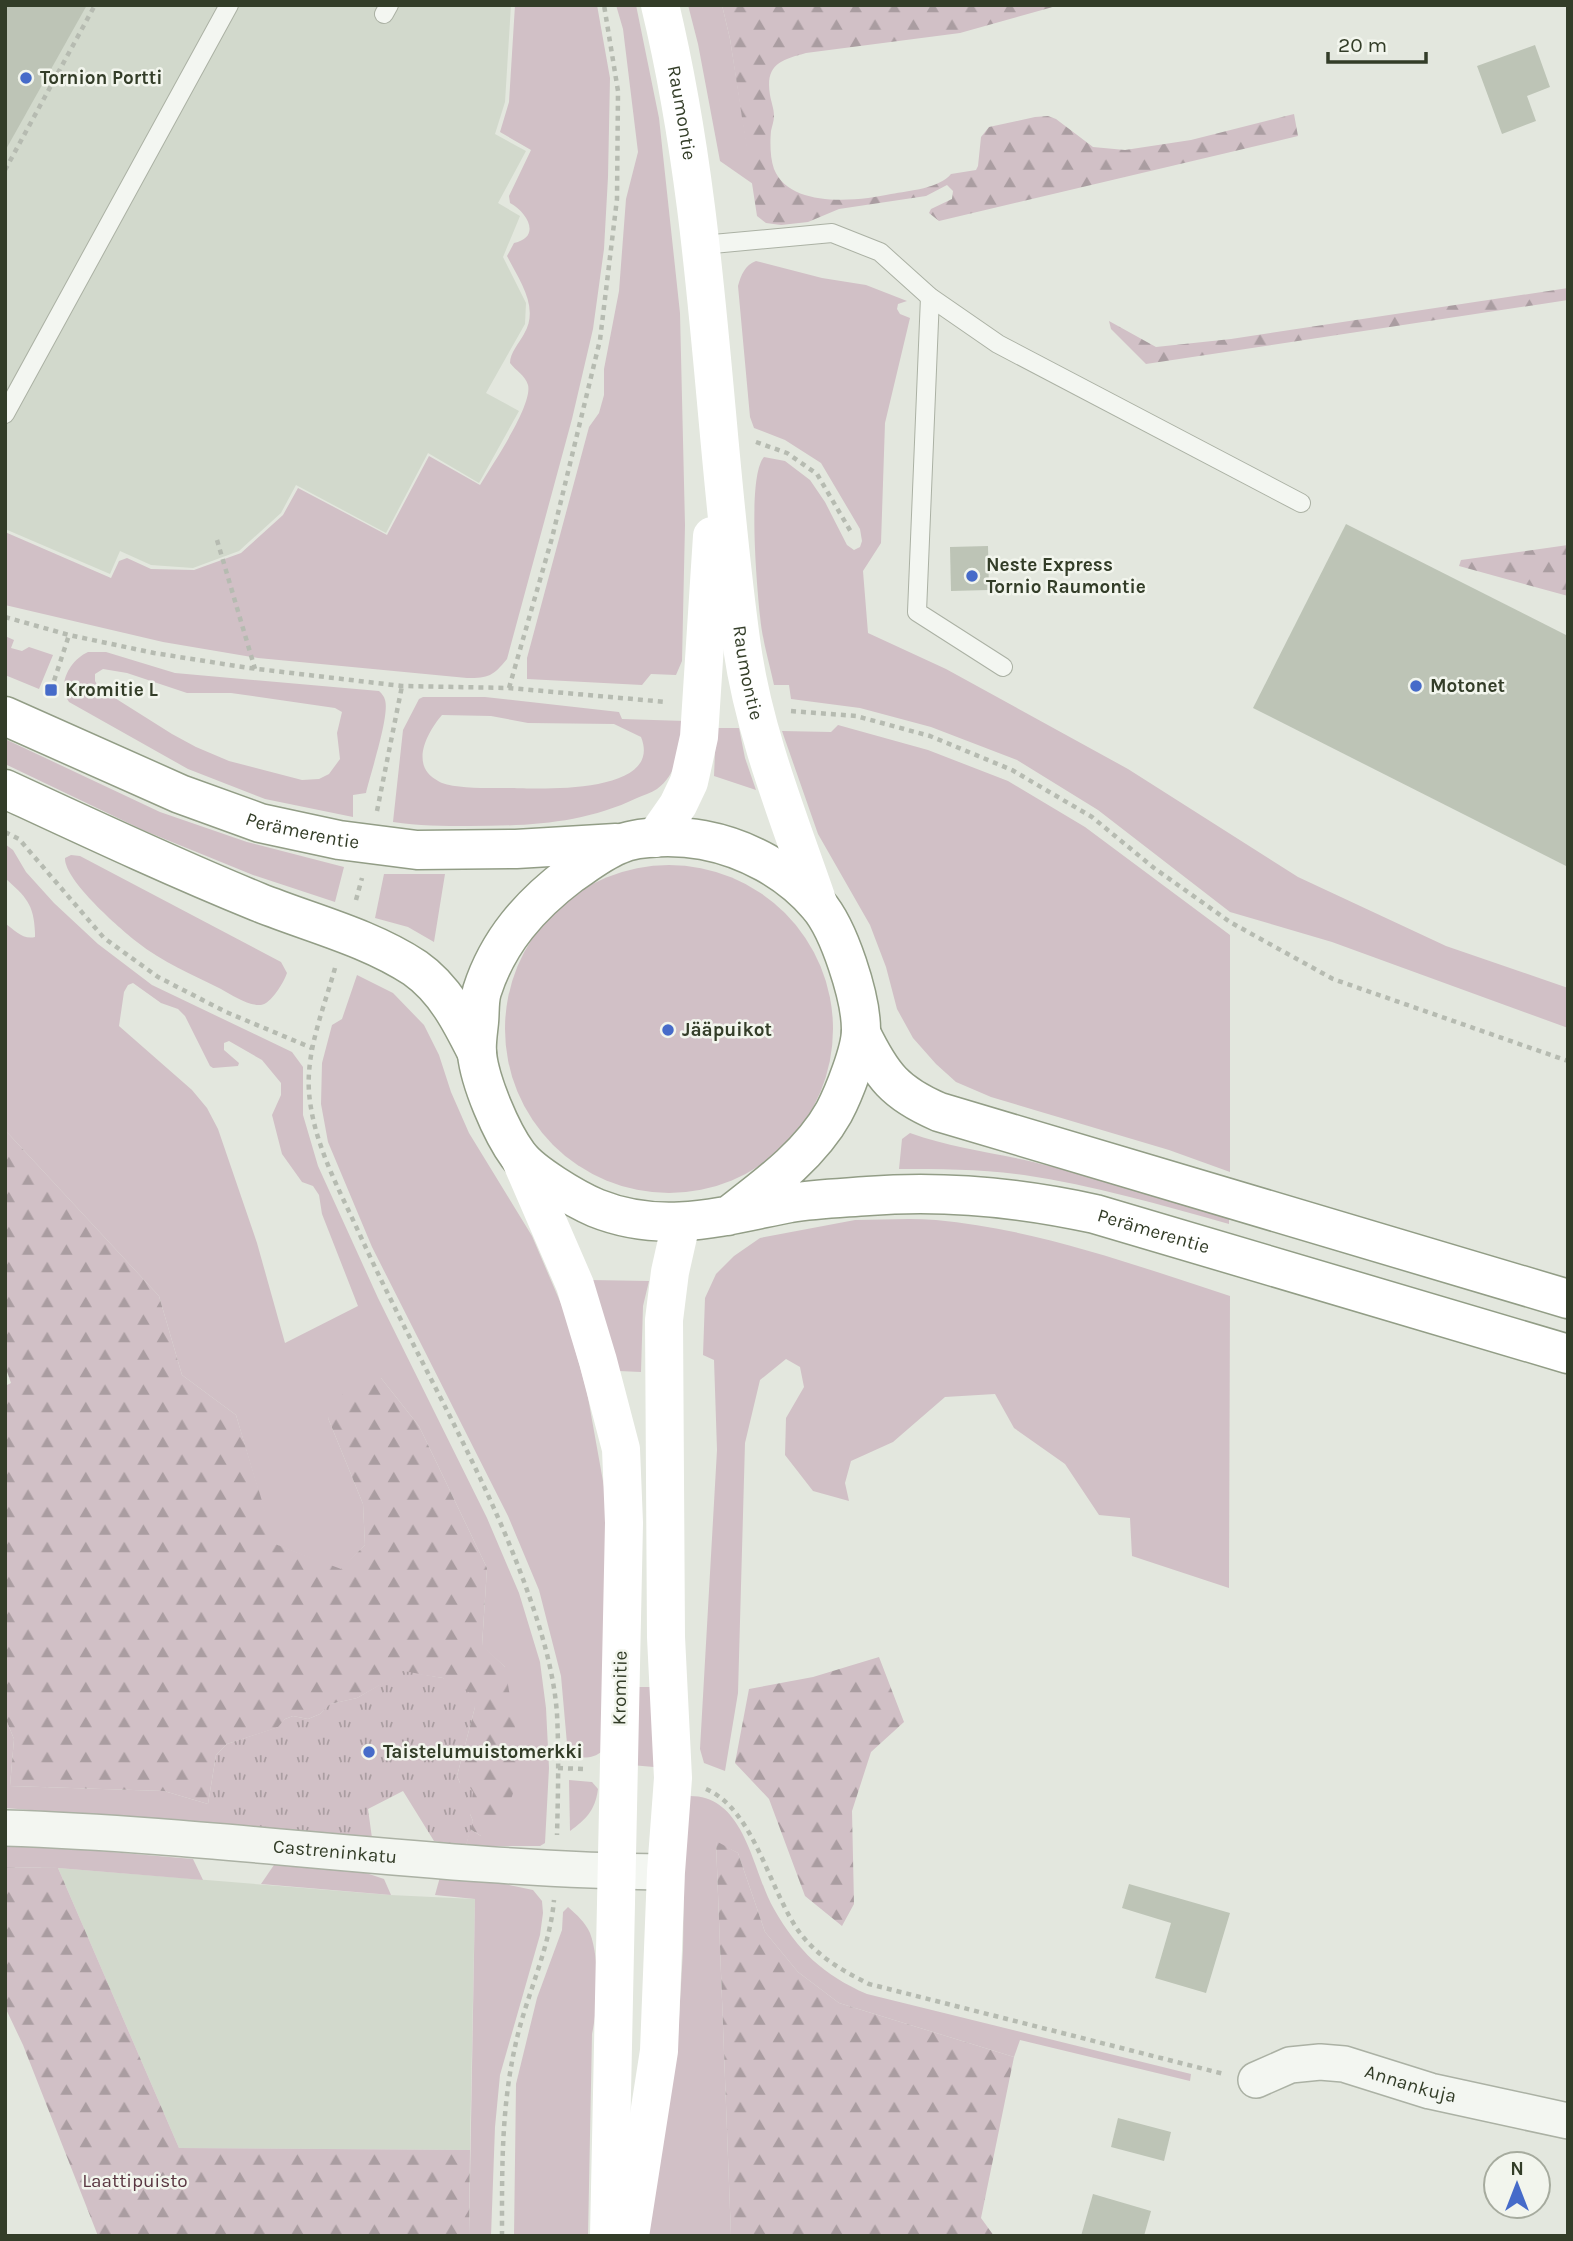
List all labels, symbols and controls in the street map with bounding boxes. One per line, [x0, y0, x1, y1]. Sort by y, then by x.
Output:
scale bar [1328, 21, 1426, 65]
text: 20 m [1338, 33, 1387, 57]
street label: Raumontie [663, 64, 700, 162]
place label: Tornion Portti [40, 67, 163, 89]
marker: Tornion Portti [18, 70, 34, 86]
place label: Neste Express Tornio Raumontie [986, 554, 1146, 598]
marker: Neste Express Tornio Raumontie [964, 568, 980, 584]
street label: Raumontie [728, 624, 768, 722]
place label: Motonet [1430, 675, 1505, 697]
marker: Motonet [1408, 678, 1424, 694]
place label: Kromitie L [65, 679, 159, 701]
marker: Kromitie L [43, 682, 59, 698]
street label: Perämerentie [242, 808, 361, 854]
place label: Jääpuikot [682, 1019, 772, 1041]
marker: Jääpuikot [660, 1022, 676, 1038]
street label: Perämerentie [1095, 1204, 1212, 1258]
street label: Kromitie [608, 1650, 632, 1726]
place label: Taistelumuistomerkki [383, 1741, 583, 1763]
marker: Taistelumuistomerkki [361, 1744, 377, 1760]
street label: Castreninkatu [272, 1835, 398, 1868]
street label: Annankuja [1362, 2060, 1458, 2107]
north arrow [1482, 2150, 1552, 2220]
text: N [1510, 2158, 1524, 2180]
park label: Laattipuisto [82, 2170, 188, 2192]

